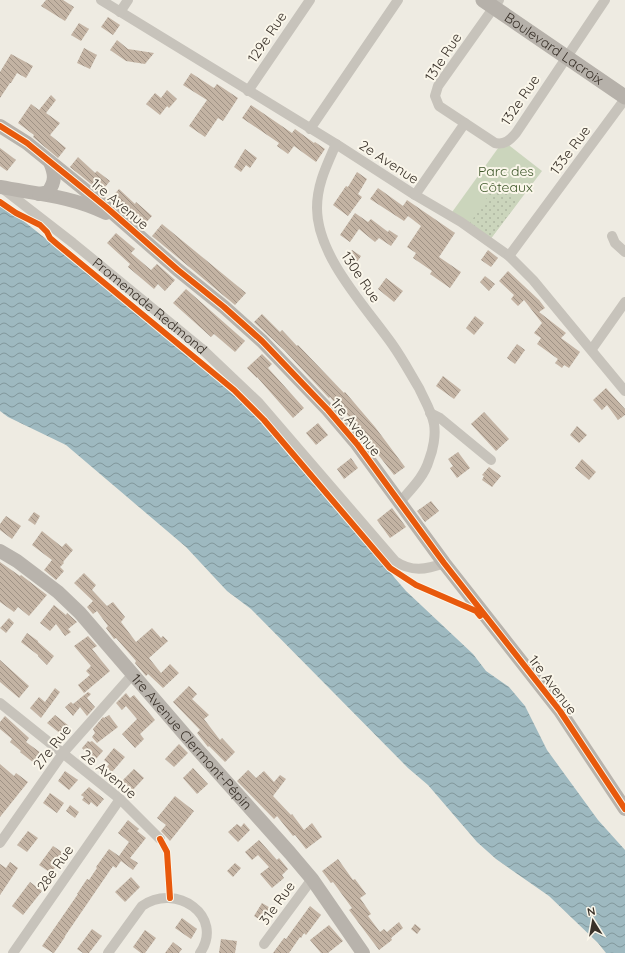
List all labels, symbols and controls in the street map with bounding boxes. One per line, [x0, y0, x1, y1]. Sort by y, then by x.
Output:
street label: 129e Rue [243, 8, 291, 66]
street label: Boulevard Lacroix [501, 8, 607, 89]
street label: 131e Rue [421, 29, 465, 85]
street label: 132e Rue [497, 71, 543, 129]
street label: 133e Rue [546, 122, 594, 178]
street label: 2e Avenue [356, 136, 422, 188]
park label: Parc des Côteaux [478, 162, 534, 196]
street label: 1re Avenue [87, 175, 153, 233]
street label: 130e Rue [337, 248, 385, 306]
street label: Promenade Redmond [89, 254, 211, 358]
street label: 1re Avenue [327, 394, 385, 460]
street label: 1re Avenue [525, 652, 581, 718]
street label: 1re Avenue Clermont-Pépin [127, 670, 256, 813]
street label: 27e Rue [29, 721, 75, 773]
street label: 2e Avenue [77, 745, 141, 803]
street label: 28e Rue [33, 841, 77, 895]
street label: 31e Rue [255, 878, 299, 928]
north arrow [573, 901, 613, 941]
text: N [586, 904, 596, 919]

